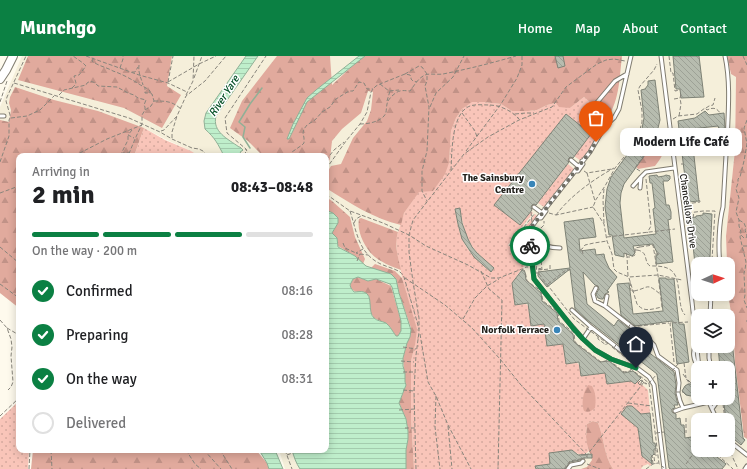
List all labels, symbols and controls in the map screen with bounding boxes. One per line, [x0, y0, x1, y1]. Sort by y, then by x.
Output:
text: Munchgo [20, 16, 96, 40]
text: Home [518, 20, 553, 37]
text: Map [575, 20, 600, 37]
text: About [622, 20, 658, 37]
text: Contact [680, 20, 727, 37]
water label: River Yare [206, 73, 242, 119]
pin [579, 101, 613, 142]
icon: bag [585, 107, 607, 129]
callout: Modern Life Café [620, 128, 742, 156]
text: Modern Life Café [633, 134, 729, 150]
text: Arriving in [32, 164, 90, 180]
place label: The Sainsbury Centre [463, 172, 524, 196]
street label: Chancellors Drive [677, 173, 699, 249]
text: 08:43–08:48 [231, 178, 313, 196]
text: 2 min [32, 179, 95, 211]
marker: The Sainsbury Centre [527, 179, 537, 189]
courier [510, 226, 550, 266]
icon: bike [519, 235, 541, 257]
text: On the way · 200 m [32, 243, 137, 259]
north arrow [691, 257, 735, 301]
map controls [691, 257, 735, 457]
icon: check [32, 280, 54, 302]
text: Confirmed [66, 282, 133, 300]
text: 08:16 [281, 283, 313, 299]
button: layers [691, 309, 735, 353]
icon: check [32, 324, 54, 346]
place label: Norfolk Terrace [481, 324, 549, 336]
marker: Norfolk Terrace [552, 325, 562, 335]
text: Preparing [66, 326, 129, 344]
text: 08:28 [281, 327, 313, 343]
pin [619, 327, 653, 368]
icon: home [625, 333, 647, 355]
button: + [691, 361, 735, 405]
icon: check [32, 368, 54, 390]
text: On the way [66, 370, 137, 388]
text: 08:31 [281, 371, 313, 387]
button: − [691, 413, 735, 457]
text: Delivered [66, 414, 126, 432]

